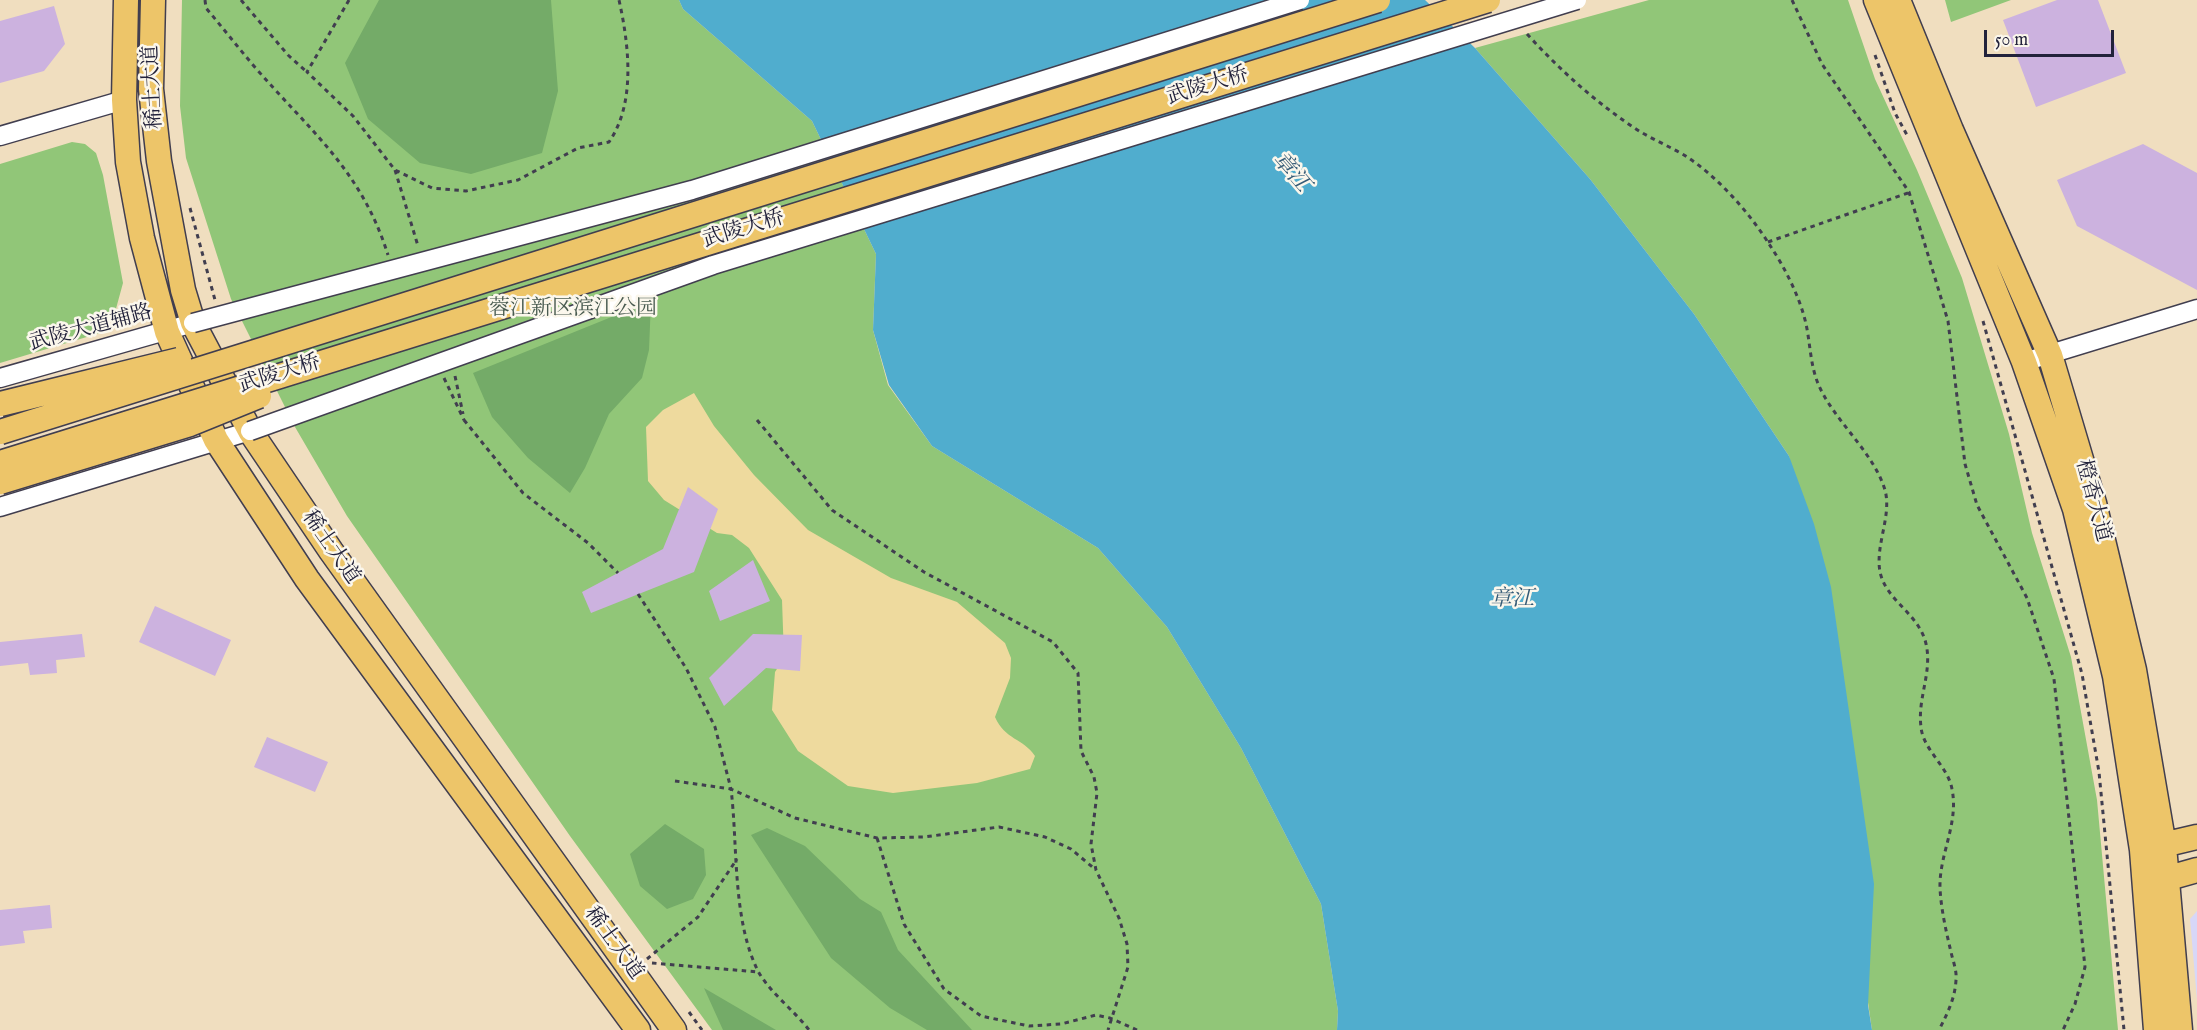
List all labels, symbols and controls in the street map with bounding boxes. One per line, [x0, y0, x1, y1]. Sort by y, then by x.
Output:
scale bar [1987, 18, 2118, 56]
text: 50 m [1995, 29, 2028, 52]
street label: 稀土大道 [139, 44, 169, 130]
street label: 武陵大桥 [1164, 63, 1252, 111]
water label: 章江 [1266, 148, 1314, 198]
street label: 武陵大桥 [700, 206, 788, 254]
park label: 蓉江新区滨江公园 [489, 297, 657, 323]
street label: 武陵大道辅路 [27, 301, 155, 357]
street label: 武陵大桥 [236, 351, 324, 399]
street label: 橙香大道 [2069, 457, 2115, 545]
street label: 稀土大道 [296, 506, 364, 590]
water label: 章江 [1490, 587, 1534, 613]
street label: 稀土大道 [578, 903, 648, 985]

